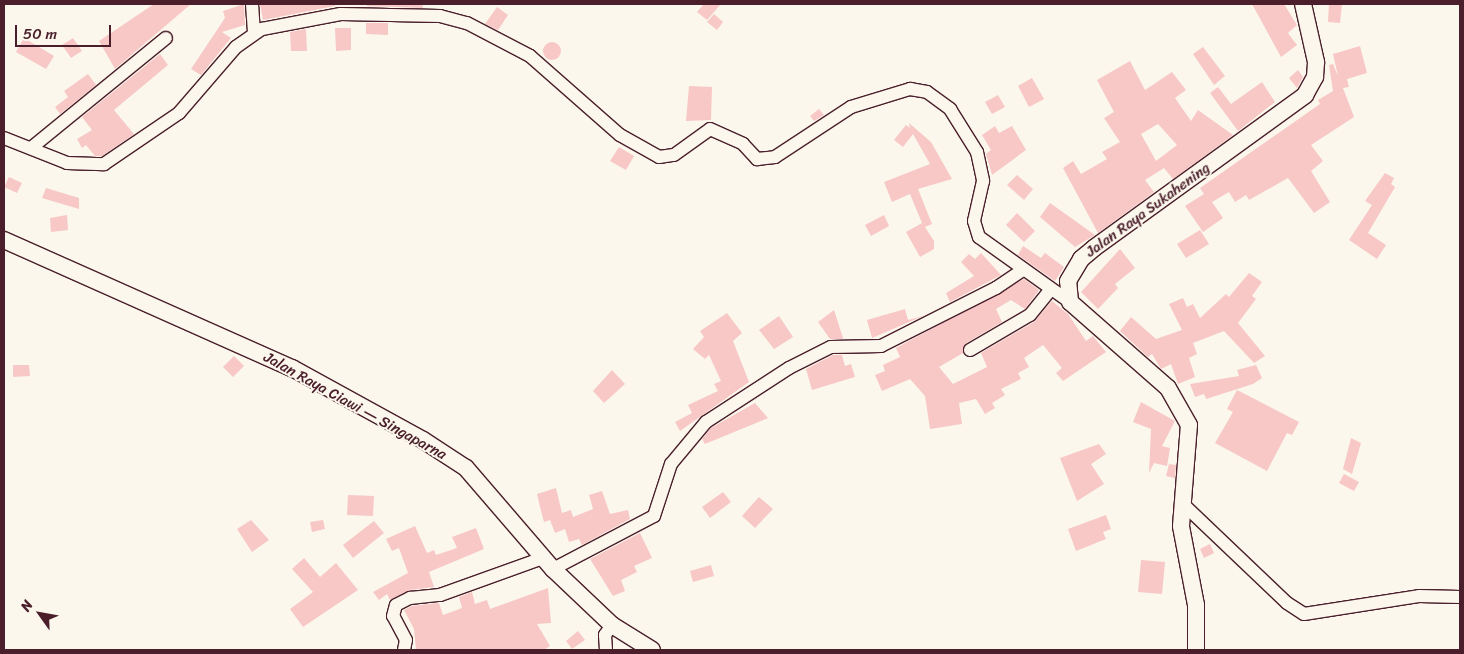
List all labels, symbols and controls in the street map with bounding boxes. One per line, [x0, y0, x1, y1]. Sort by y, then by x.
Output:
scale bar [18, 15, 114, 47]
text: 50 m [23, 21, 57, 47]
street label: Jalan Raya Sukahening [1082, 159, 1214, 261]
street label: Jalan Raya Ciawi — Singaparna [260, 348, 450, 464]
north arrow [15, 589, 65, 639]
text: N [14, 595, 40, 617]

